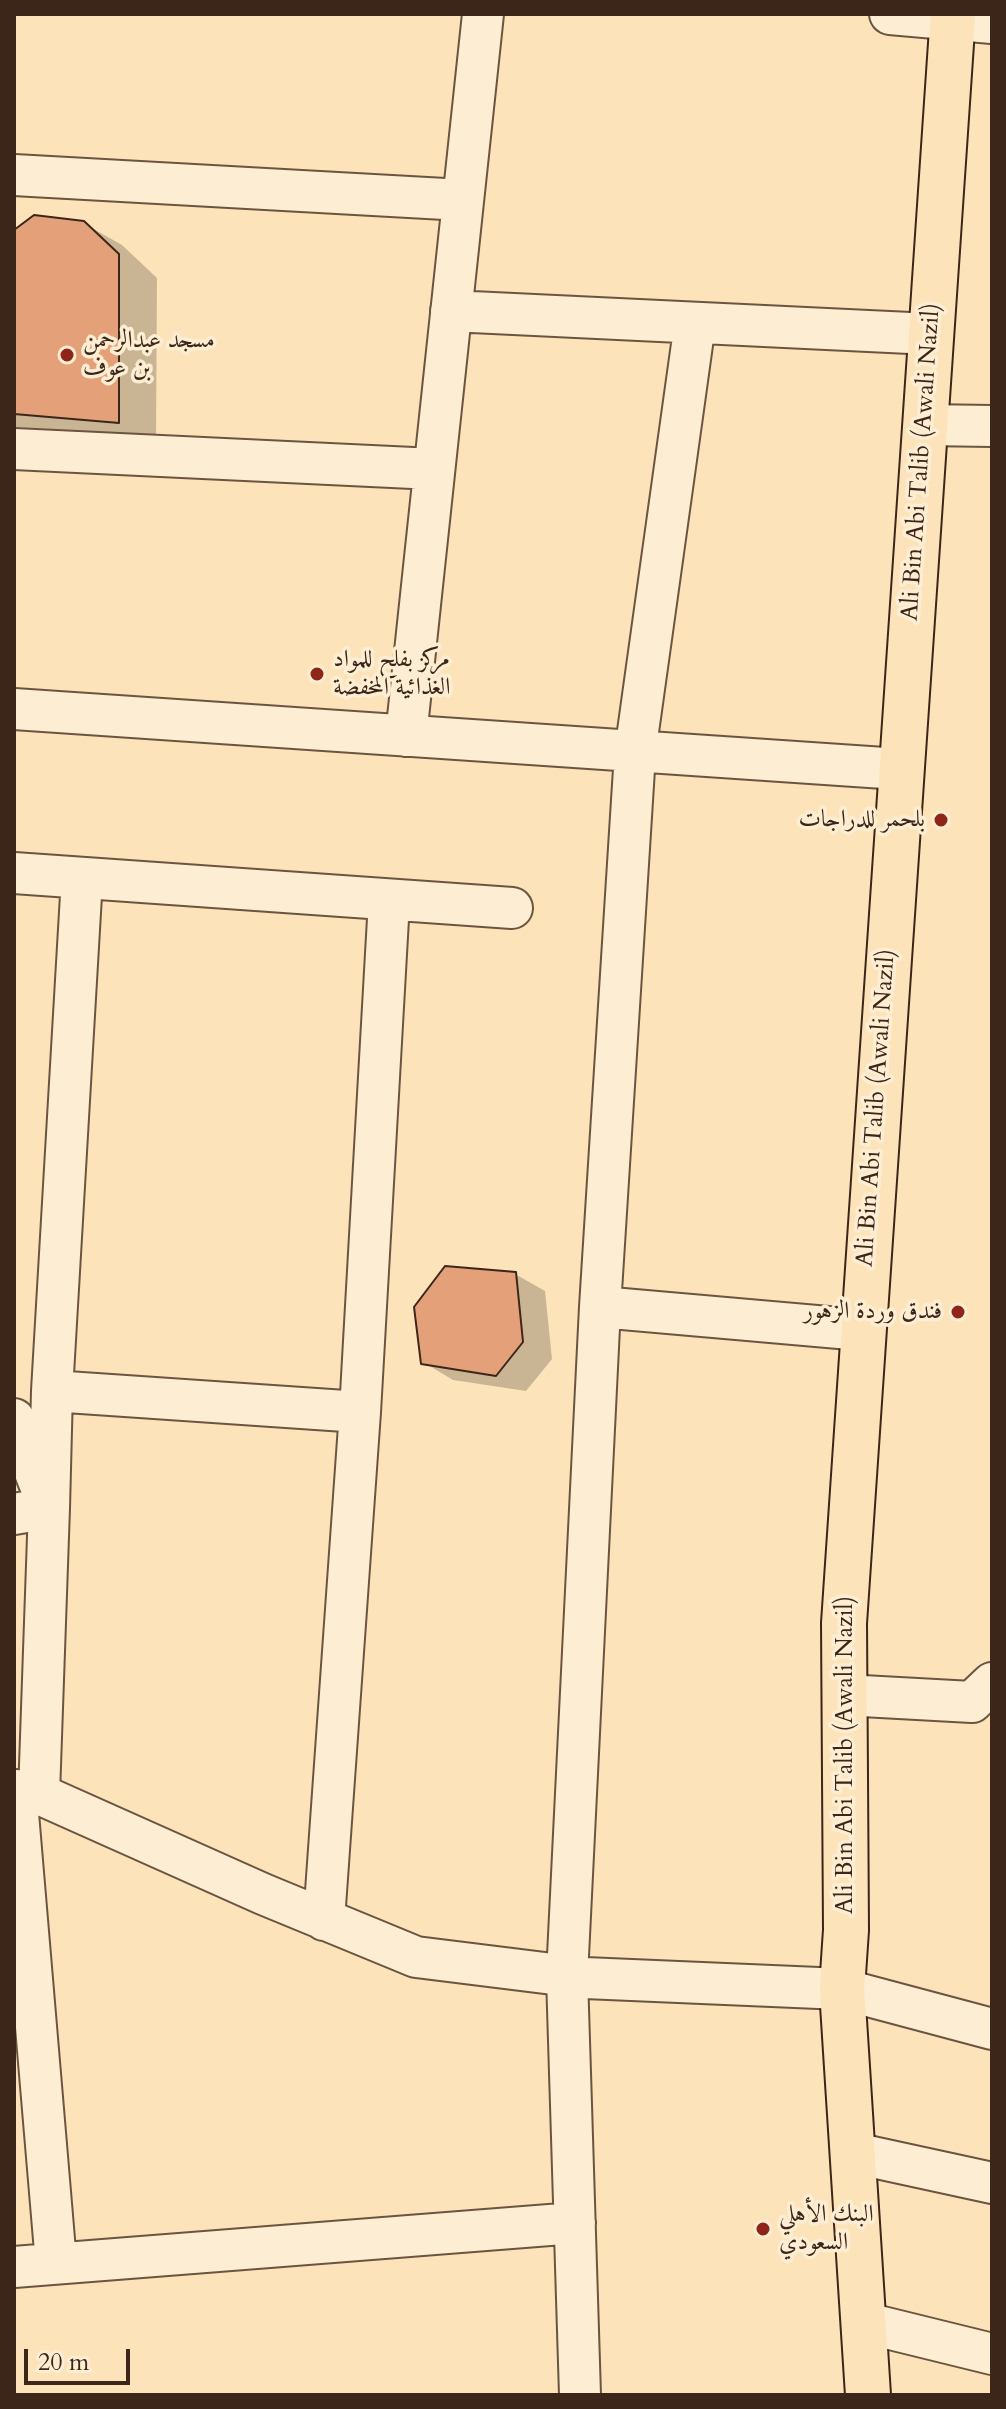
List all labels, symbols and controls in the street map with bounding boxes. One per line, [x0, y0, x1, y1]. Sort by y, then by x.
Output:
street label: Ali Bin Abi Talib (Awali Nazil) [897, 302, 947, 622]
place label: مسجد عبدالرحمن بن عوف [83, 327, 215, 383]
marker: مسجد عبدالرحمن بن عوف [58, 346, 76, 364]
place label: مركز بفلح للمواد الغذائية المخفضة [333, 646, 450, 702]
marker: مركز بفلح للمواد الغذائية المخفضة [308, 665, 326, 683]
place label: بلحمر للدراجات [799, 806, 925, 834]
marker: بلحمر للدراجات [932, 811, 950, 829]
street label: Ali Bin Abi Talib (Awali Nazil) [852, 948, 902, 1268]
place label: فندق وردة الزهور [803, 1298, 942, 1326]
marker: فندق وردة الزهور [949, 1303, 967, 1321]
street label: Ali Bin Abi Talib (Awali Nazil) [832, 1596, 860, 1914]
place label: البنك الأهلي السعودي [779, 2201, 874, 2257]
marker: البنك الأهلي السعودي [754, 2220, 772, 2238]
scale bar [28, 2333, 134, 2383]
text: 20 m [38, 2346, 89, 2379]

